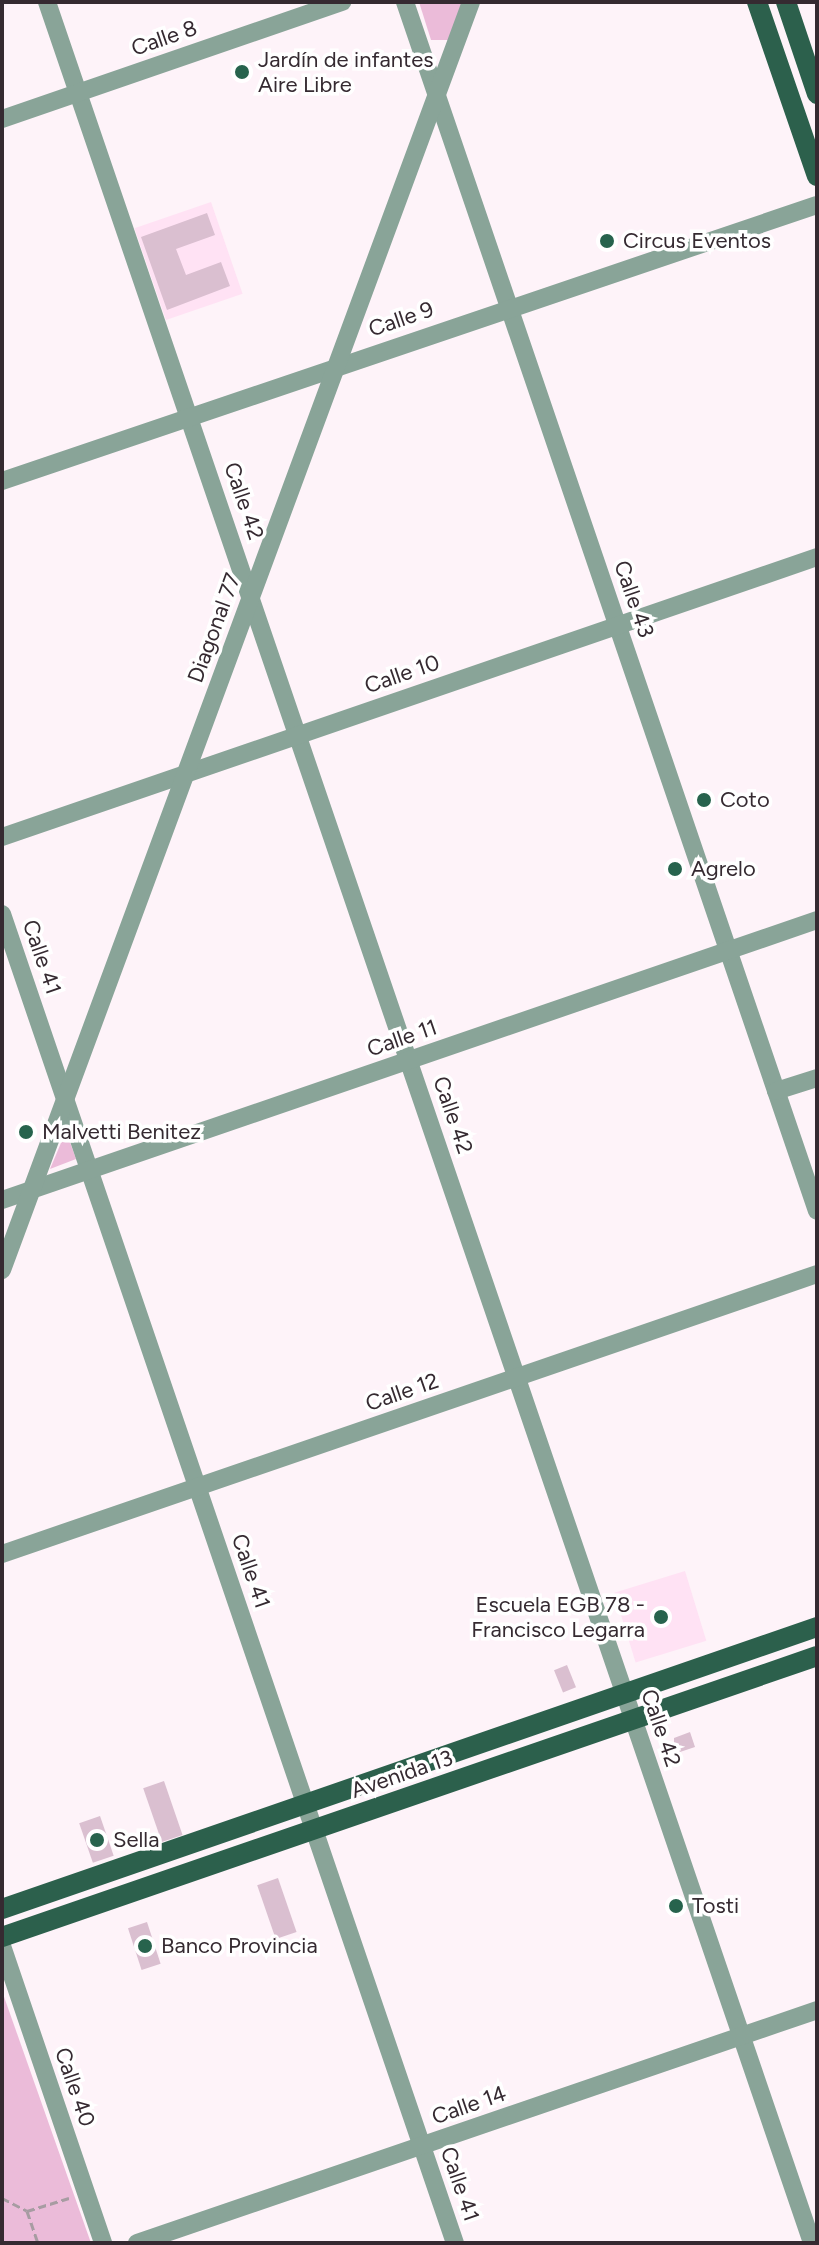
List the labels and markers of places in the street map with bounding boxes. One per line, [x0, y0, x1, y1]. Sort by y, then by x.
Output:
place label: Jardín de infantes Aire Libre [258, 46, 433, 98]
marker: Jardín de infantes Aire Libre [233, 63, 251, 81]
place label: Circus Eventos [623, 228, 771, 254]
marker: Circus Eventos [598, 232, 616, 250]
place label: Coto [720, 787, 770, 813]
marker: Coto [695, 791, 713, 809]
place label: Agrelo [691, 856, 756, 882]
marker: Agrelo [666, 860, 684, 878]
place label: Malvetti Benitez [42, 1119, 201, 1145]
marker: Malvetti Benitez [17, 1123, 35, 1141]
place label: Escuela EGB 78 - Francisco Legarra [471, 1591, 645, 1642]
marker: Escuela EGB 78 - Francisco Legarra [652, 1608, 670, 1626]
place label: Sella [113, 1827, 159, 1853]
marker: Sella [88, 1831, 106, 1849]
place label: Tosti [692, 1893, 739, 1919]
marker: Tosti [667, 1897, 685, 1915]
place label: Banco Provincia [161, 1933, 318, 1959]
marker: Banco Provincia [136, 1937, 154, 1955]

